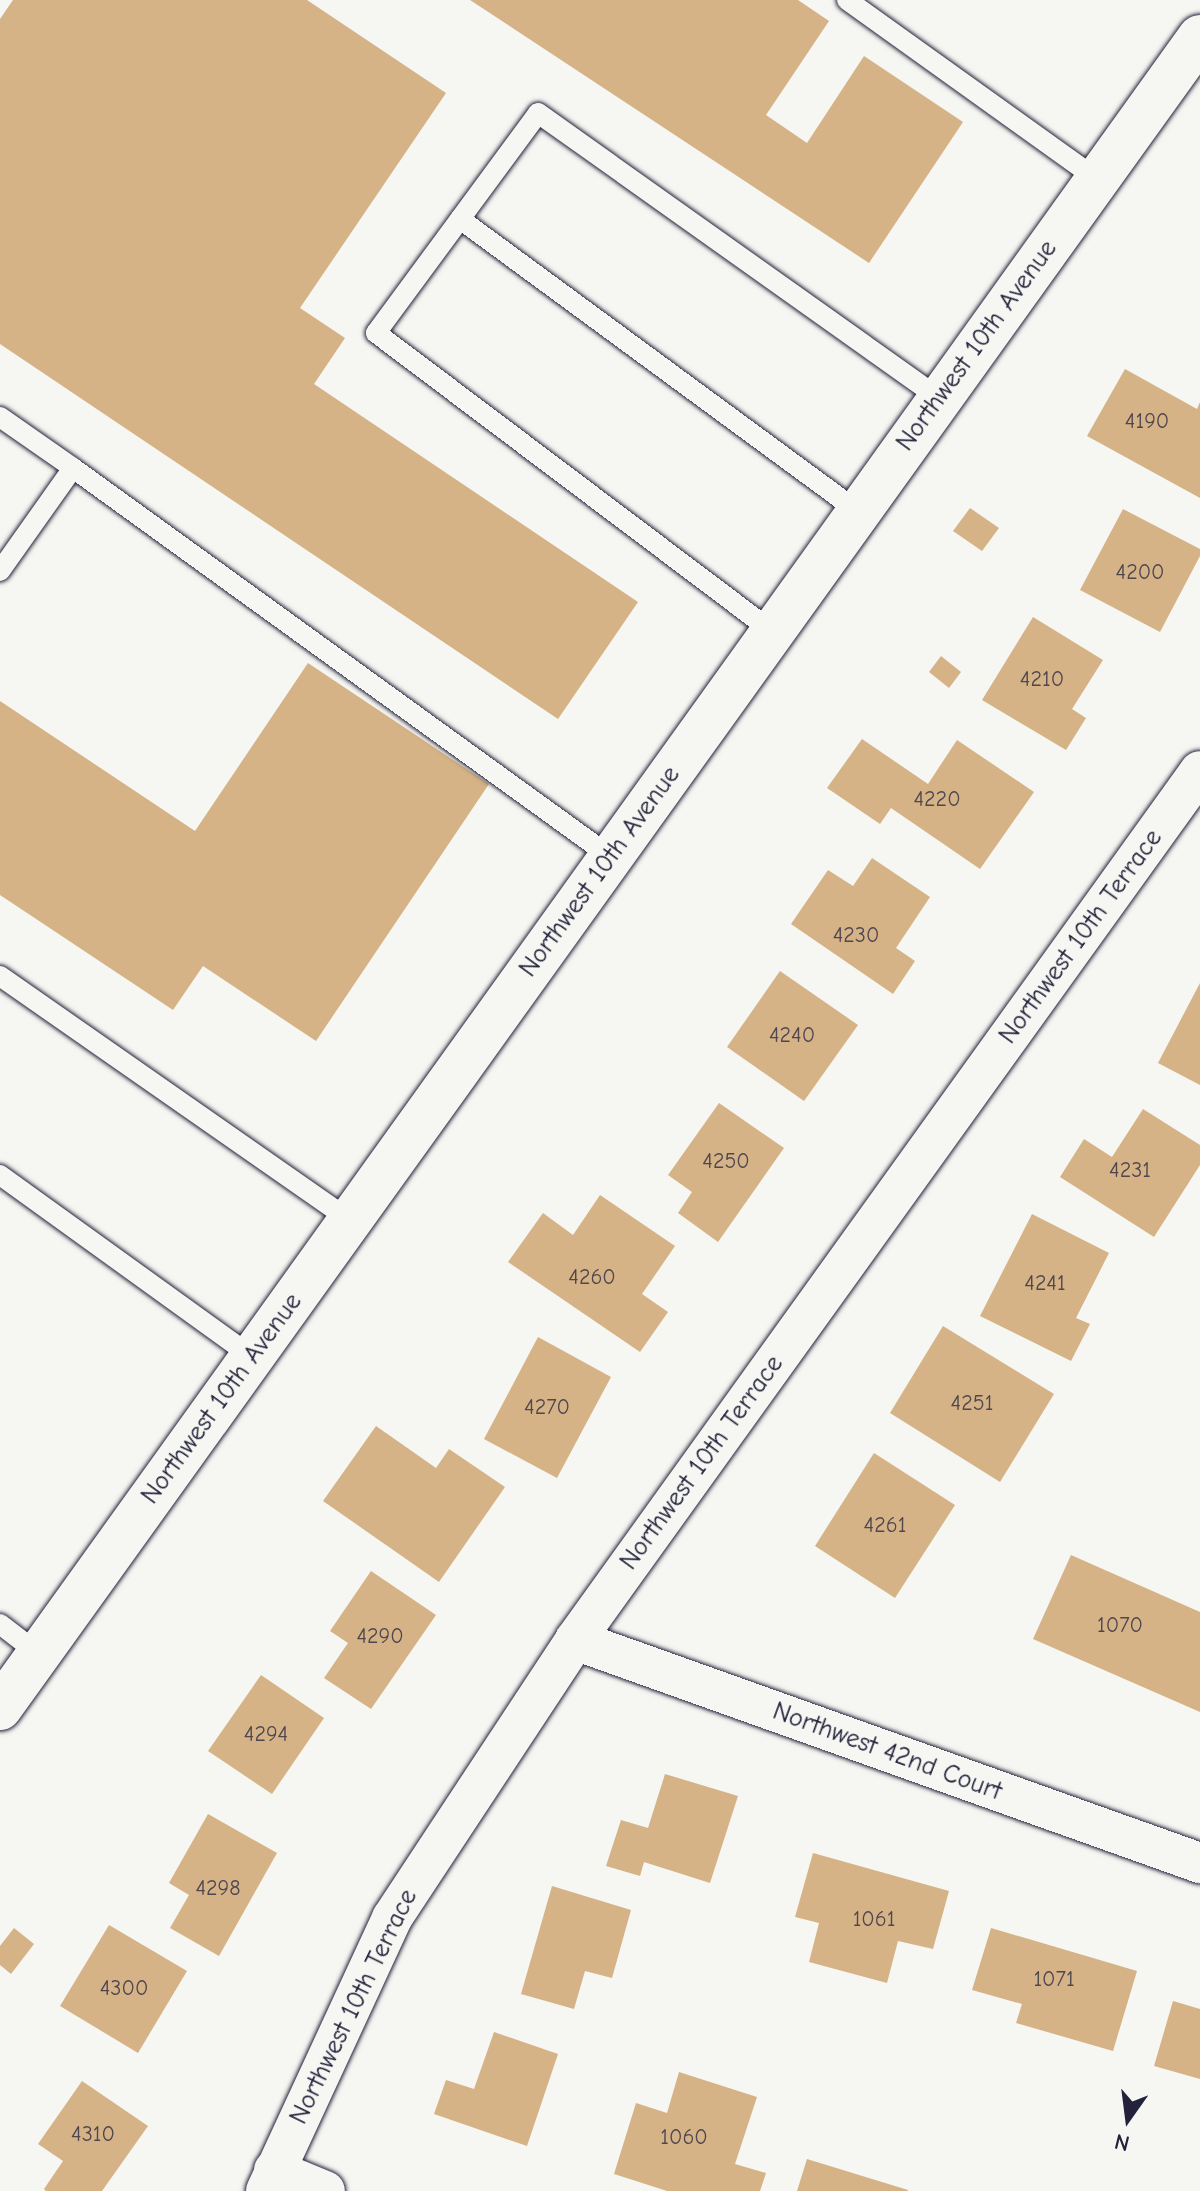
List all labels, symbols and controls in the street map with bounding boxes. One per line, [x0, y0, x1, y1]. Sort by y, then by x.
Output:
street label: Northwest 10th Avenue [890, 235, 1064, 457]
house number: 4190 [1125, 409, 1169, 435]
house number: 4200 [1116, 560, 1164, 586]
house number: 4210 [1020, 667, 1064, 693]
street label: Northwest 10th Avenue [513, 761, 687, 983]
house number: 4220 [913, 787, 961, 813]
street label: Northwest 10th Terrace [993, 824, 1169, 1050]
house number: 4230 [833, 923, 879, 949]
house number: 4240 [769, 1023, 815, 1049]
house number: 4250 [702, 1149, 750, 1175]
house number: 4231 [1109, 1158, 1151, 1184]
house number: 4260 [568, 1265, 616, 1291]
house number: 4241 [1024, 1271, 1066, 1297]
street label: Northwest 10th Avenue [135, 1288, 309, 1510]
street label: Northwest 10th Terrace [614, 1350, 790, 1576]
house number: 4251 [951, 1391, 993, 1417]
house number: 4270 [524, 1395, 570, 1421]
house number: 4261 [864, 1513, 906, 1539]
house number: 1070 [1097, 1613, 1143, 1639]
house number: 4290 [356, 1624, 404, 1650]
street label: Northwest 42nd Court [768, 1696, 1006, 1808]
house number: 4294 [244, 1722, 288, 1748]
house number: 4298 [195, 1876, 241, 1902]
street label: Northwest 10th Terrace [284, 1884, 424, 2130]
house number: 1061 [853, 1907, 895, 1933]
house number: 1071 [1033, 1967, 1075, 1993]
house number: 4300 [100, 1976, 148, 2002]
north arrow [1088, 2079, 1168, 2159]
house number: 4310 [71, 2122, 115, 2148]
house number: 1060 [660, 2125, 708, 2151]
text: N [1112, 2128, 1132, 2157]

